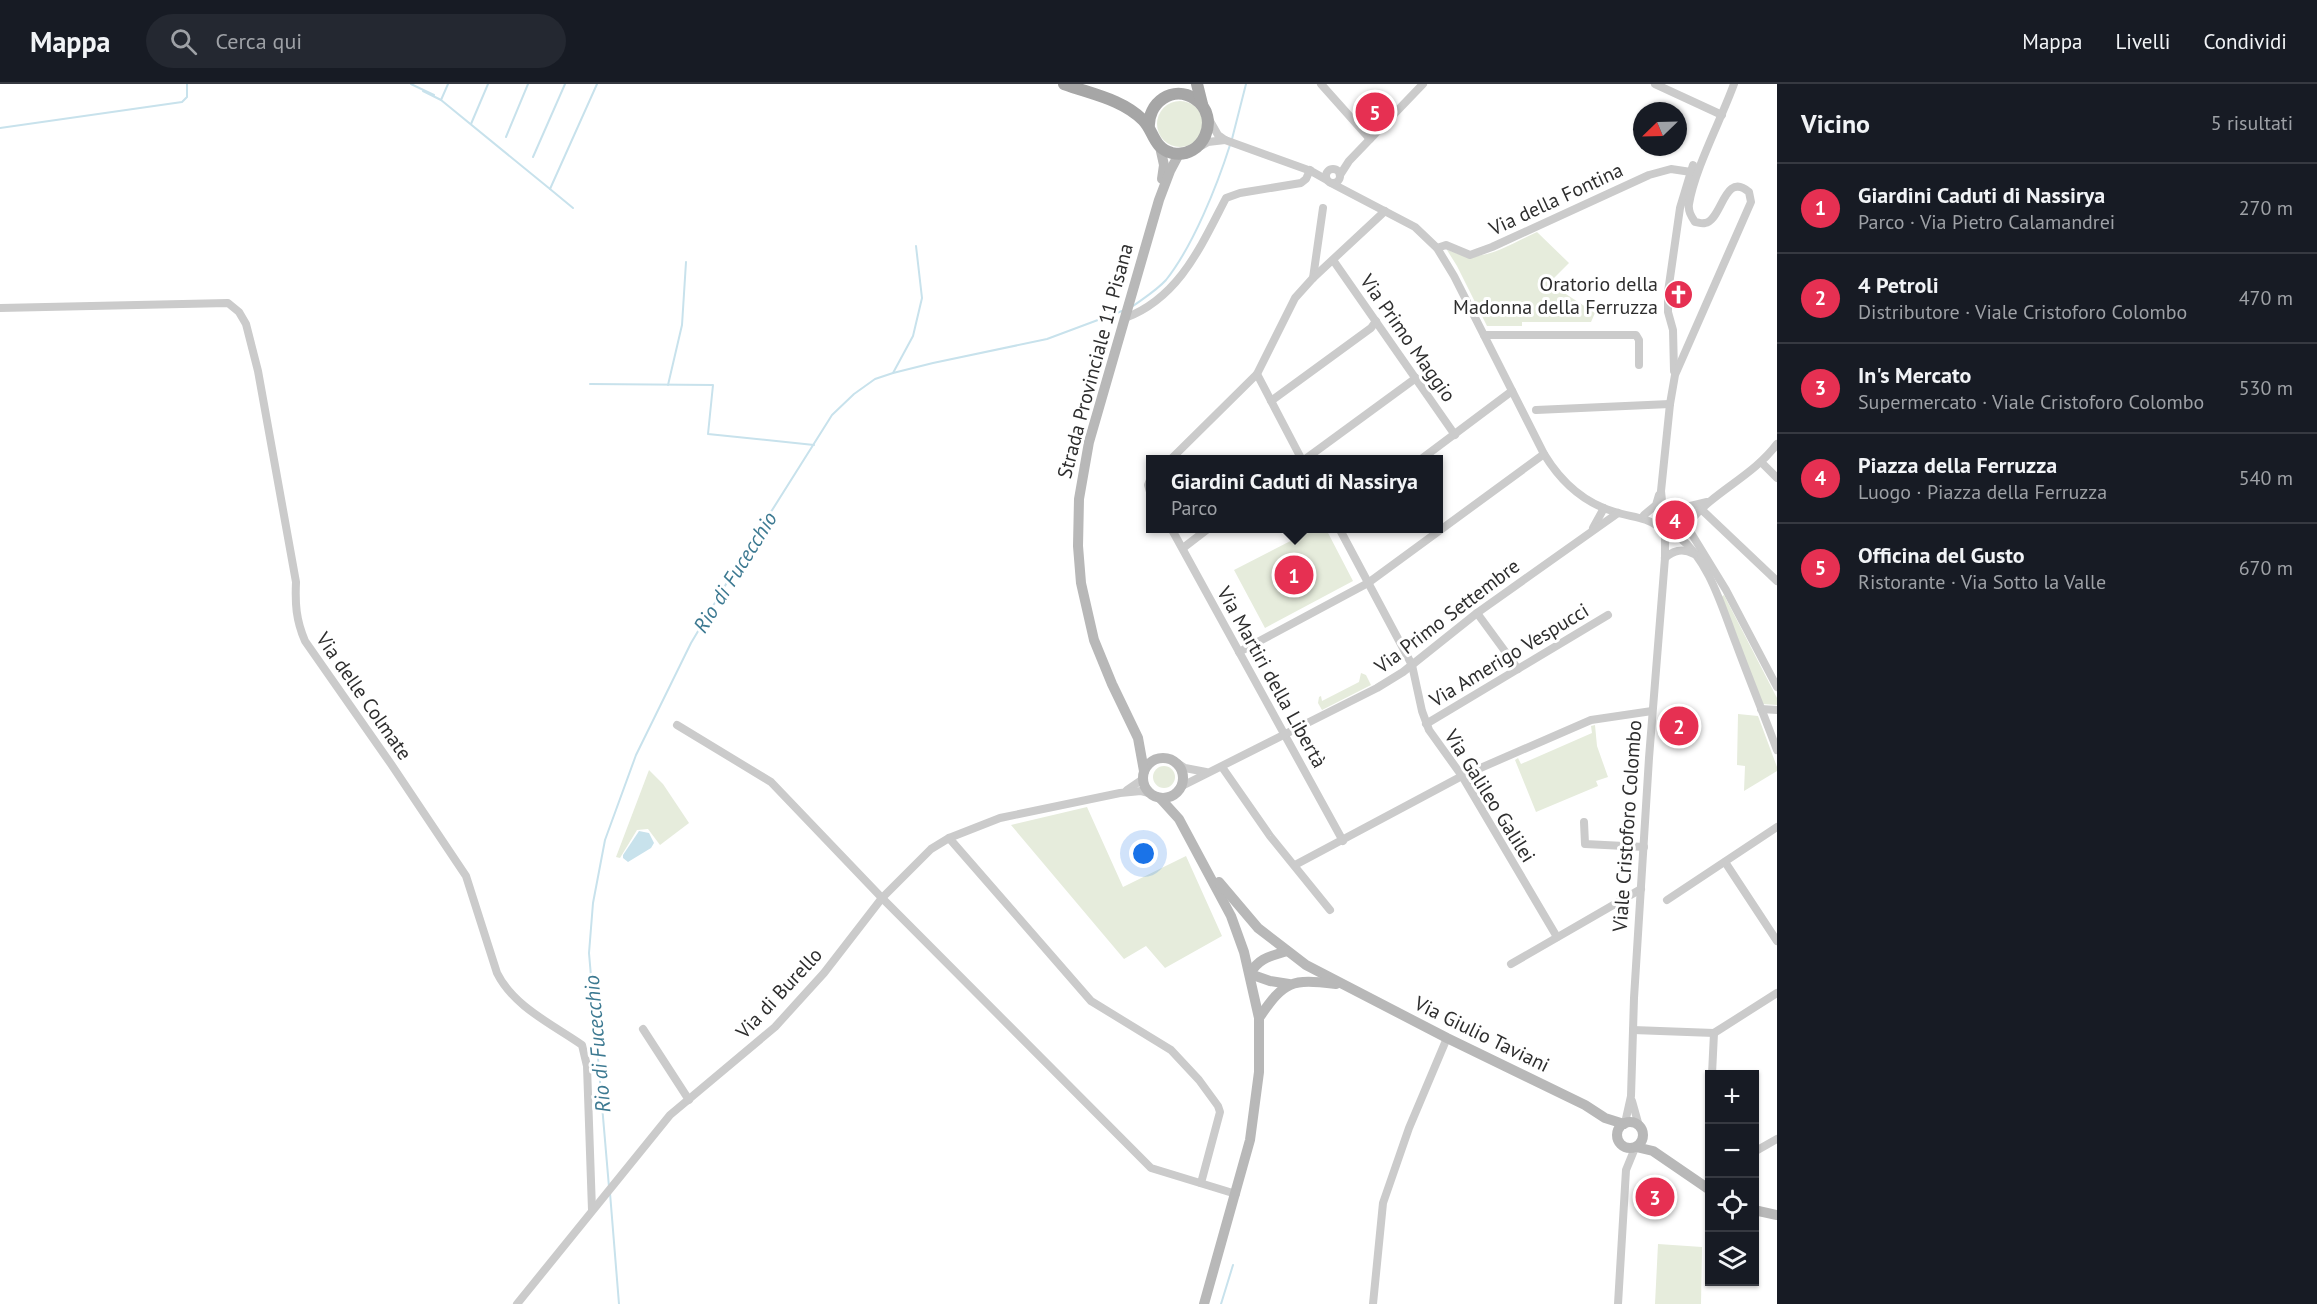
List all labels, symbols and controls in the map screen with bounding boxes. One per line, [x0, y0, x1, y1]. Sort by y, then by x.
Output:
search box [146, 14, 566, 68]
text: Mappa [30, 23, 110, 60]
icon: search [167, 25, 200, 58]
text: Cerca qui [215, 27, 302, 55]
text: Mappa [2022, 28, 2082, 55]
text: Livelli [2115, 28, 2170, 55]
text: Condividi [2203, 28, 2287, 55]
pin: 5 [1356, 90, 1394, 135]
north arrow [1633, 102, 1687, 156]
text: Vicino [1801, 107, 1870, 140]
text: 5 risultati [2211, 110, 2293, 136]
street label: Via della Fontina [1484, 157, 1627, 242]
text: Giardini Caduti di Nassirya [1858, 181, 2105, 209]
text: 1 [1815, 195, 1826, 221]
text: 270 m [2239, 195, 2293, 221]
text: Parco · Via Pietro Calamandrei [1858, 209, 2115, 235]
street label: Strada Provinciale 11 Pisana [1051, 241, 1139, 481]
street label: Via Primo Maggio [1354, 268, 1462, 407]
place label: Oratorio della Madonna della Ferruzza [1453, 271, 1658, 320]
text: 4 Petroli [1858, 271, 1939, 299]
church icon: Oratorio della Madonna della Ferruzza [1663, 279, 1695, 311]
text: 2 [1815, 285, 1826, 311]
text: 470 m [2239, 285, 2293, 311]
text: Distributore · Viale Cristoforo Colombo [1858, 299, 2187, 325]
text: In's Mercato [1858, 361, 1971, 389]
text: 3 [1815, 375, 1826, 401]
text: 530 m [2239, 375, 2293, 401]
text: Supermercato · Viale Cristoforo Colombo [1858, 389, 2204, 415]
text: Piazza della Ferruzza [1858, 451, 2057, 479]
popup [1146, 455, 1443, 533]
text: 4 [1815, 465, 1826, 491]
text: 540 m [2239, 465, 2293, 491]
text: Giardini Caduti di Nassirya [1171, 467, 1418, 495]
text: Luogo · Piazza della Ferruzza [1858, 479, 2107, 505]
text: Parco [1171, 495, 1217, 521]
pin: 4 [1656, 498, 1694, 542]
water label: Rio di Fucecchio [687, 506, 783, 638]
text: Officina del Gusto [1858, 541, 2025, 569]
pin: 1 [1274, 552, 1314, 598]
street label: Via Primo Settembre [1368, 553, 1525, 680]
text: 5 [1815, 555, 1826, 581]
text: 670 m [2239, 555, 2293, 581]
text: Ristorante · Via Sotto la Valle [1858, 569, 2106, 595]
street label: Via Martiri della Libertà [1211, 581, 1333, 772]
street label: Via Amerigo Vespucci [1424, 597, 1593, 713]
street label: Via delle Colmate [310, 626, 418, 765]
pin: 2 [1660, 704, 1698, 748]
street label: Viale Cristoforo Colombo [1607, 719, 1647, 934]
street label: Via Galileo Galilei [1438, 724, 1541, 867]
your location [1129, 839, 1158, 868]
street label: Via di Burello [730, 942, 828, 1045]
water label: Rio di Fucecchio [578, 974, 616, 1114]
street label: Via Giulio Taviani [1409, 990, 1554, 1078]
map controls [1705, 1070, 1759, 1286]
button: + [1705, 1070, 1759, 1124]
button: − [1705, 1124, 1759, 1178]
pin: 3 [1636, 1174, 1674, 1220]
button: locate [1705, 1178, 1759, 1232]
button: layers [1705, 1232, 1759, 1286]

